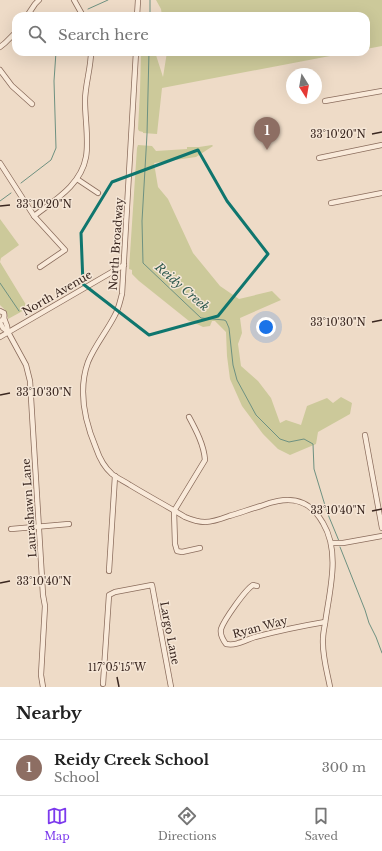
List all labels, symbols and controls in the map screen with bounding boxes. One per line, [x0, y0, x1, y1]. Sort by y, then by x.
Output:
search box [12, 12, 370, 56]
icon: search [26, 23, 48, 45]
text: Search here [58, 25, 149, 44]
north arrow [286, 68, 322, 104]
pin: 1 [254, 117, 280, 150]
text: 33°10'20"N [310, 128, 366, 141]
street label: North Broadway [106, 197, 126, 291]
text: 33°10'20"N [16, 198, 72, 211]
water label: Reidy Creek [152, 259, 212, 314]
street label: North Avenue [20, 267, 94, 319]
text: 33°10'30"N [310, 316, 366, 329]
your location [256, 317, 276, 337]
text: 33°10'30"N [16, 386, 72, 399]
street label: Laurashawn Lane [19, 458, 39, 558]
text: 33°10'40"N [311, 504, 365, 517]
text: 33°10'40"N [17, 575, 71, 588]
street label: Largo Lane [157, 600, 183, 666]
street label: Ryan Way [231, 613, 289, 641]
text: 117°05'15"W [88, 661, 146, 674]
text: Nearby [16, 703, 82, 724]
text: Reidy Creek School [54, 750, 209, 769]
text: 1 [26, 759, 32, 776]
text: 300 m [322, 759, 366, 776]
text: School [54, 769, 100, 786]
tab: Map [44, 805, 70, 843]
tab: Directions [158, 805, 216, 843]
tab: Saved [305, 805, 338, 843]

